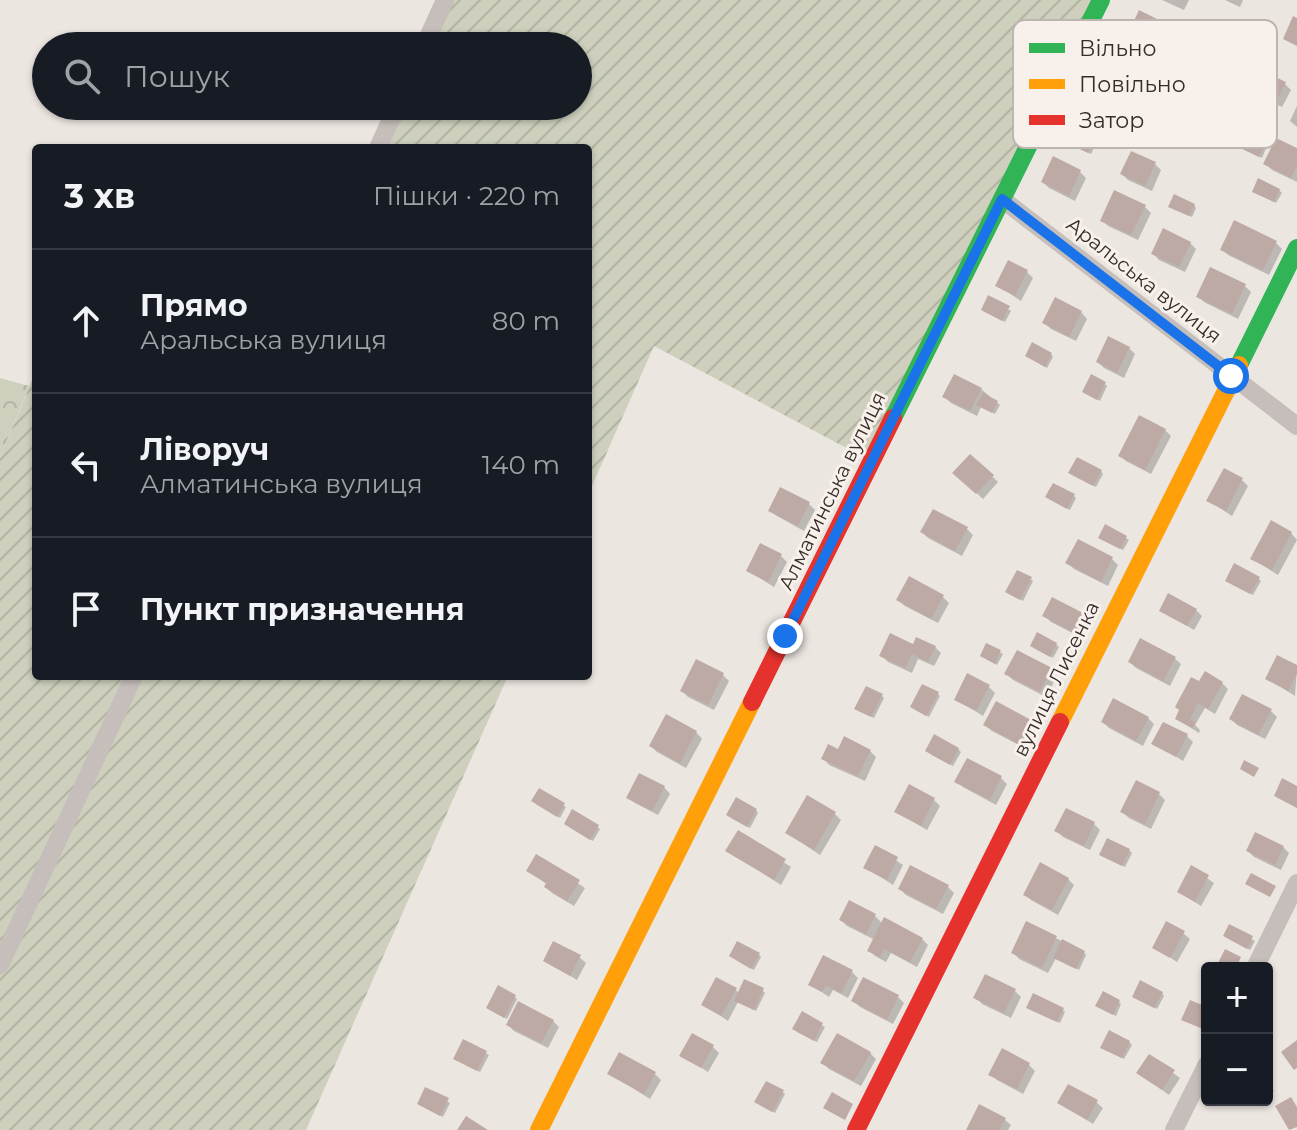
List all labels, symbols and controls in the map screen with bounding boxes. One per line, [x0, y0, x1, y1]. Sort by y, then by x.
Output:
legend [1013, 20, 1277, 148]
search box [32, 32, 592, 120]
text: Вільно [1079, 35, 1157, 62]
icon: search [60, 54, 104, 98]
text: Пошук [124, 58, 230, 95]
text: Повільно [1079, 71, 1186, 98]
text: Затор [1079, 107, 1144, 134]
text: 3 хв [64, 175, 135, 217]
text: Пішки · 220 m [373, 180, 560, 212]
street label: Аральська вулиця [1062, 212, 1226, 348]
text: Прямо [140, 287, 248, 324]
icon: ahead [64, 299, 108, 343]
text: 80 m [492, 305, 560, 337]
text: Аральська вулиця [140, 324, 387, 356]
route start [1213, 358, 1249, 394]
street label: Алматинська вулиця [774, 388, 890, 594]
text: Ліворуч [140, 431, 269, 468]
icon: left [64, 443, 108, 487]
text: 140 m [482, 449, 560, 481]
text: Алматинська вулиця [140, 468, 423, 500]
icon: arrive [64, 587, 108, 631]
text: Пункт призначення [140, 591, 465, 628]
street label: вулиця Лисенка [1008, 597, 1104, 761]
route end [767, 618, 803, 654]
map controls [1201, 962, 1273, 1106]
button: + [1201, 962, 1273, 1034]
button: − [1201, 1034, 1273, 1106]

